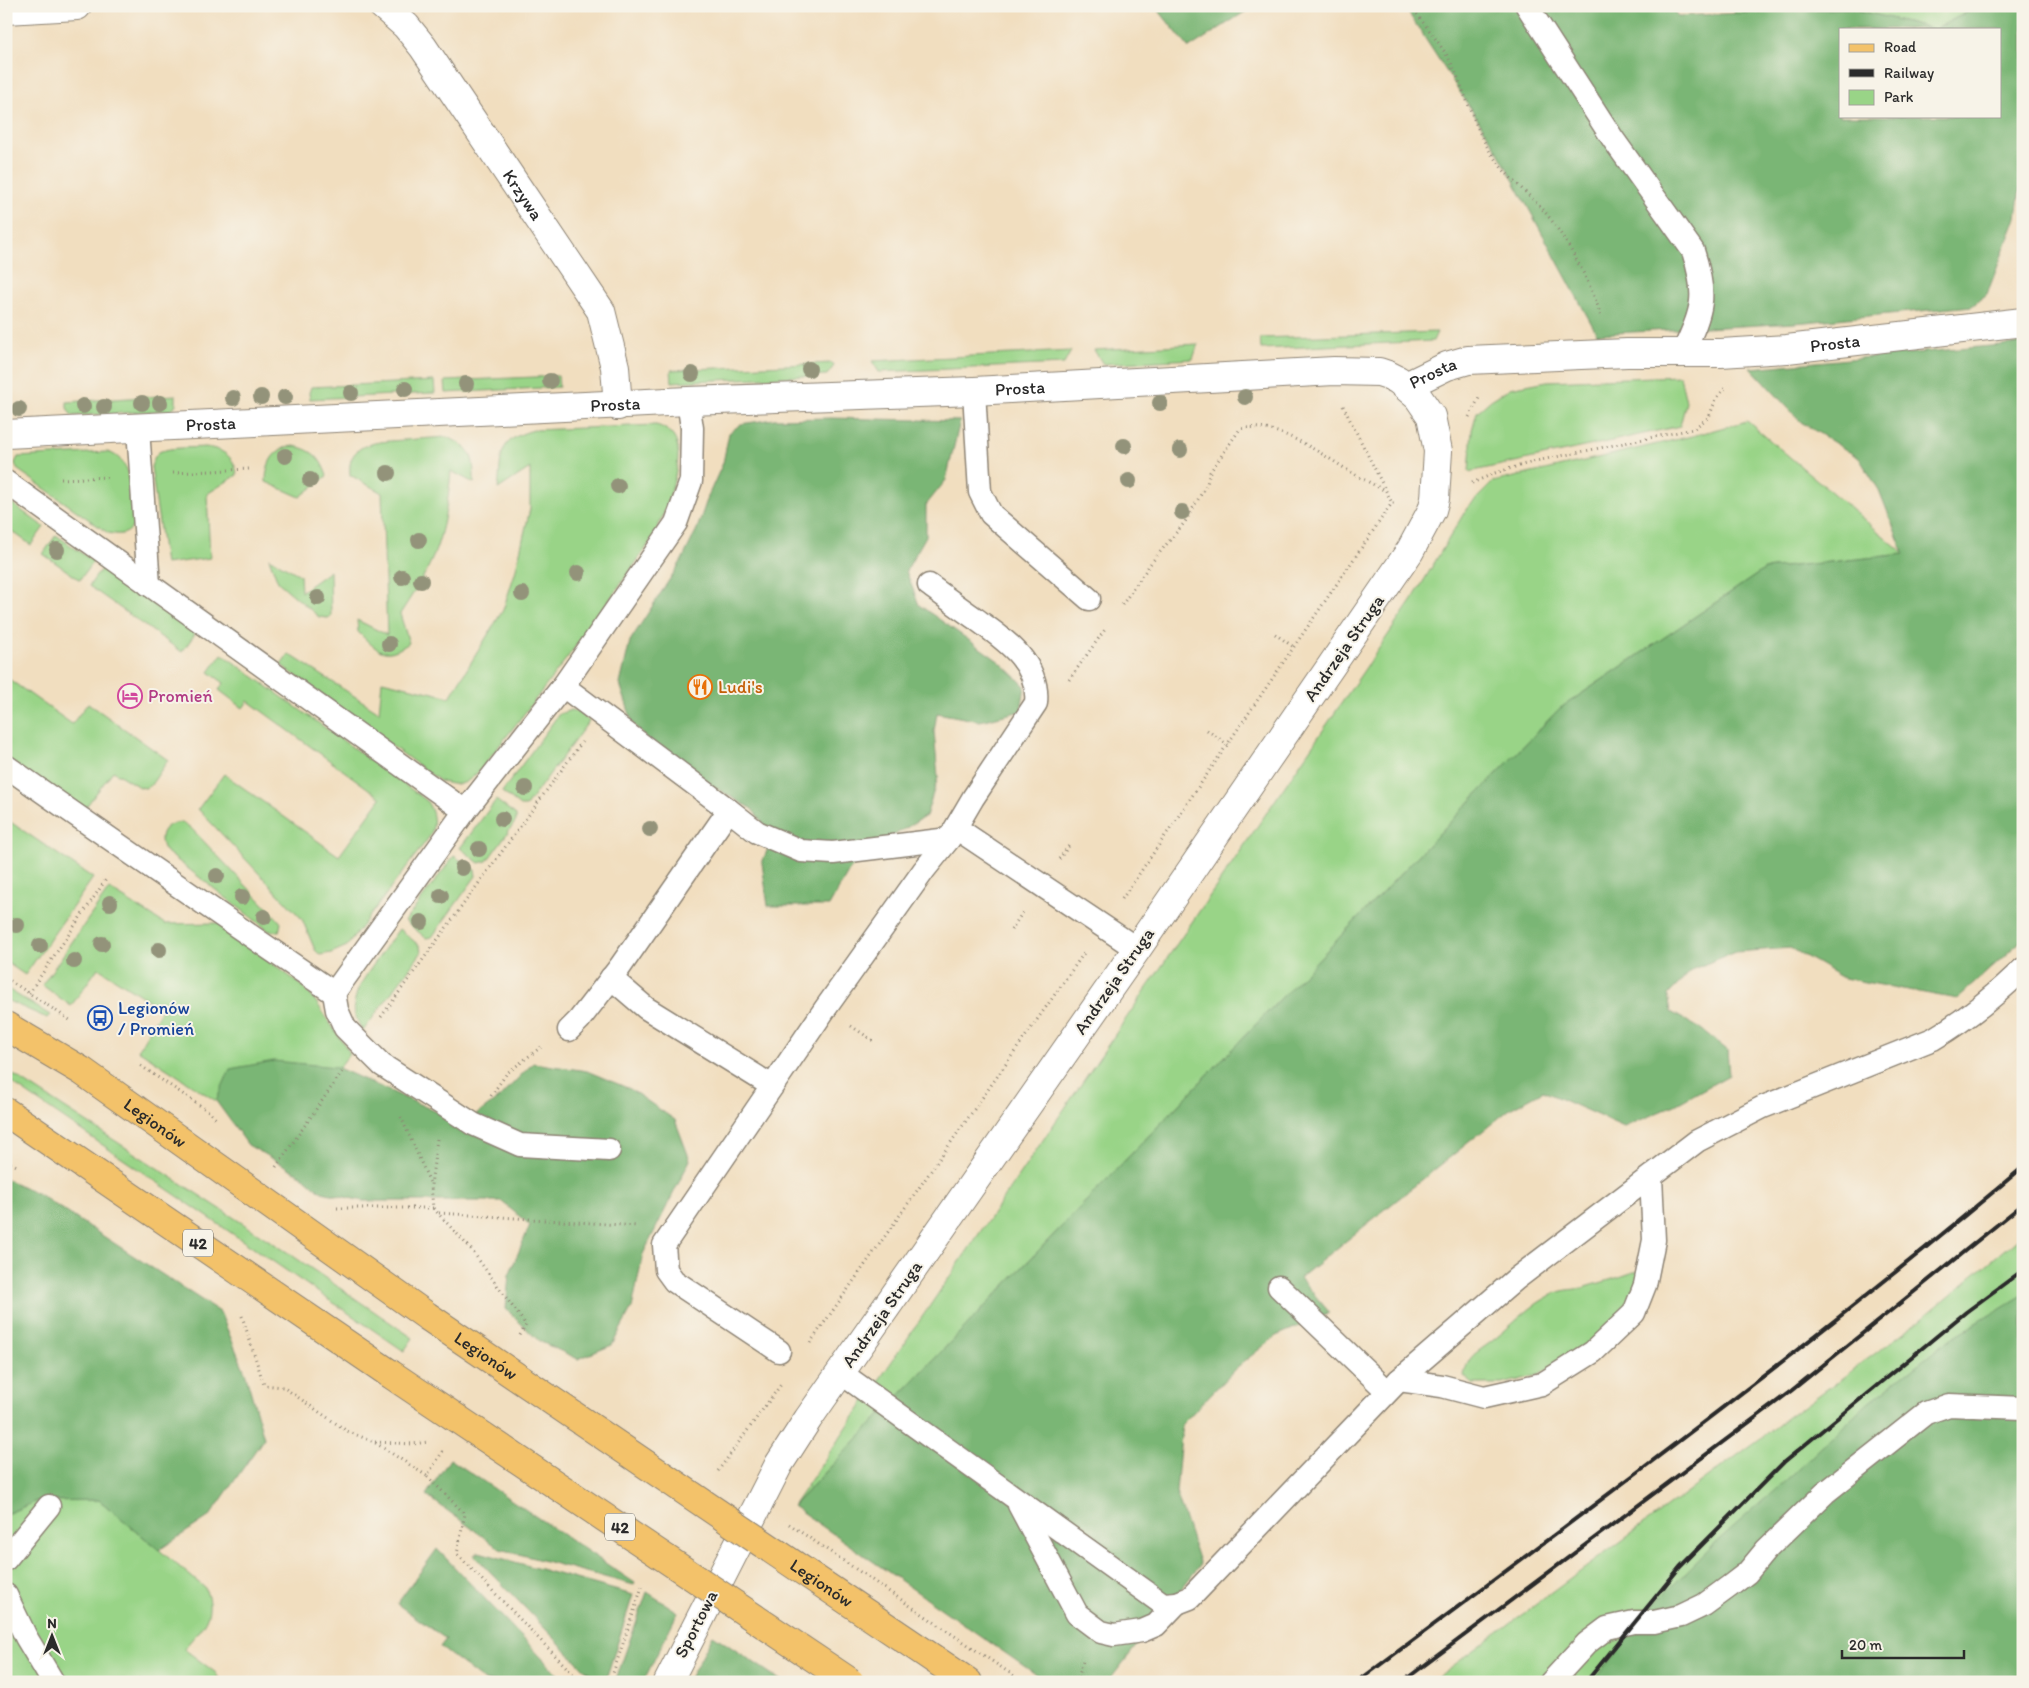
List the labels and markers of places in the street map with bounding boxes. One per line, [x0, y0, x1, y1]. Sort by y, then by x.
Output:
restaurant icon: Ludi's [687, 674, 713, 700]
place label: Ludi's [718, 676, 763, 698]
hotel icon: Promień [117, 683, 143, 709]
place label: Promień [148, 685, 213, 707]
place label: Legionów / Promień [118, 997, 194, 1040]
bus stop icon: Legionów / Promień [87, 1005, 113, 1031]

